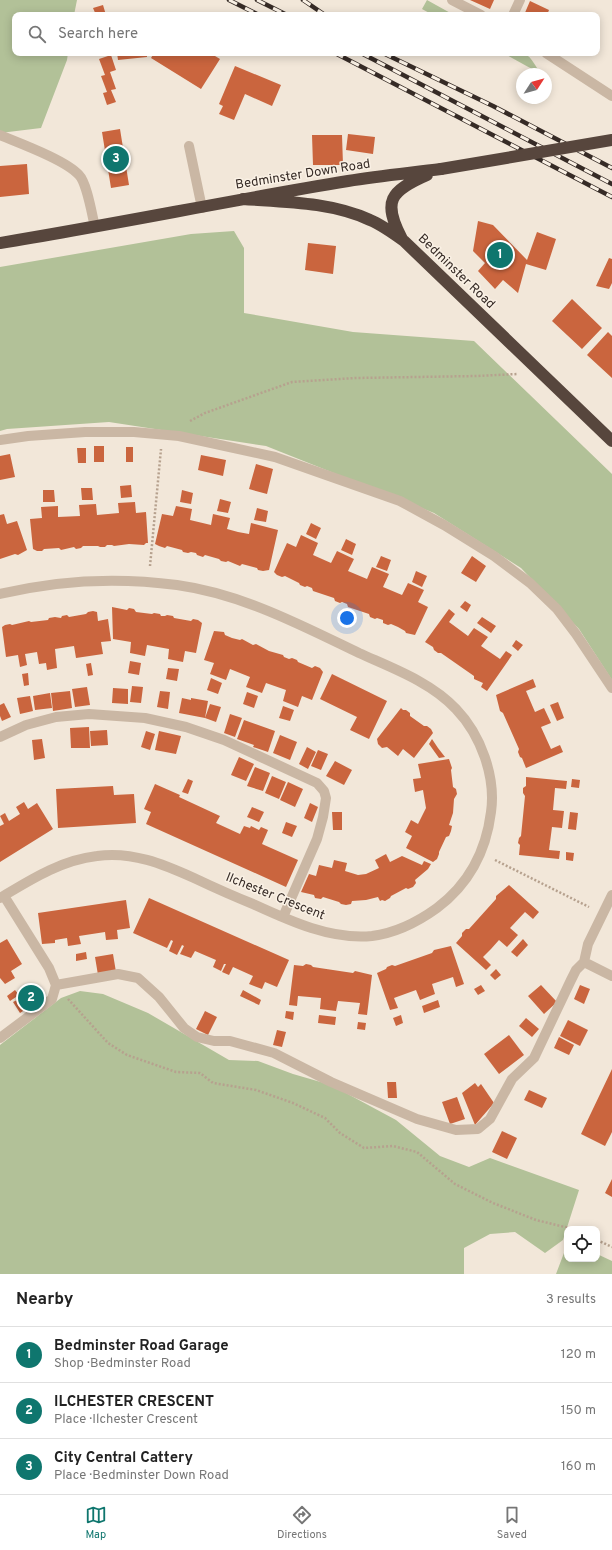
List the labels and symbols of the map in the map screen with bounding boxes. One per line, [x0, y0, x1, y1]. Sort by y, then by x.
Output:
north arrow [516, 68, 552, 104]
pin: 3 [103, 144, 129, 174]
street label: Bedminster Down Road [234, 156, 372, 194]
street label: Bedminster Road [414, 231, 498, 313]
pin: 1 [487, 240, 513, 270]
your location [337, 608, 357, 628]
street label: Ilchester Crescent [223, 870, 327, 924]
pin: 2 [18, 983, 44, 1013]

